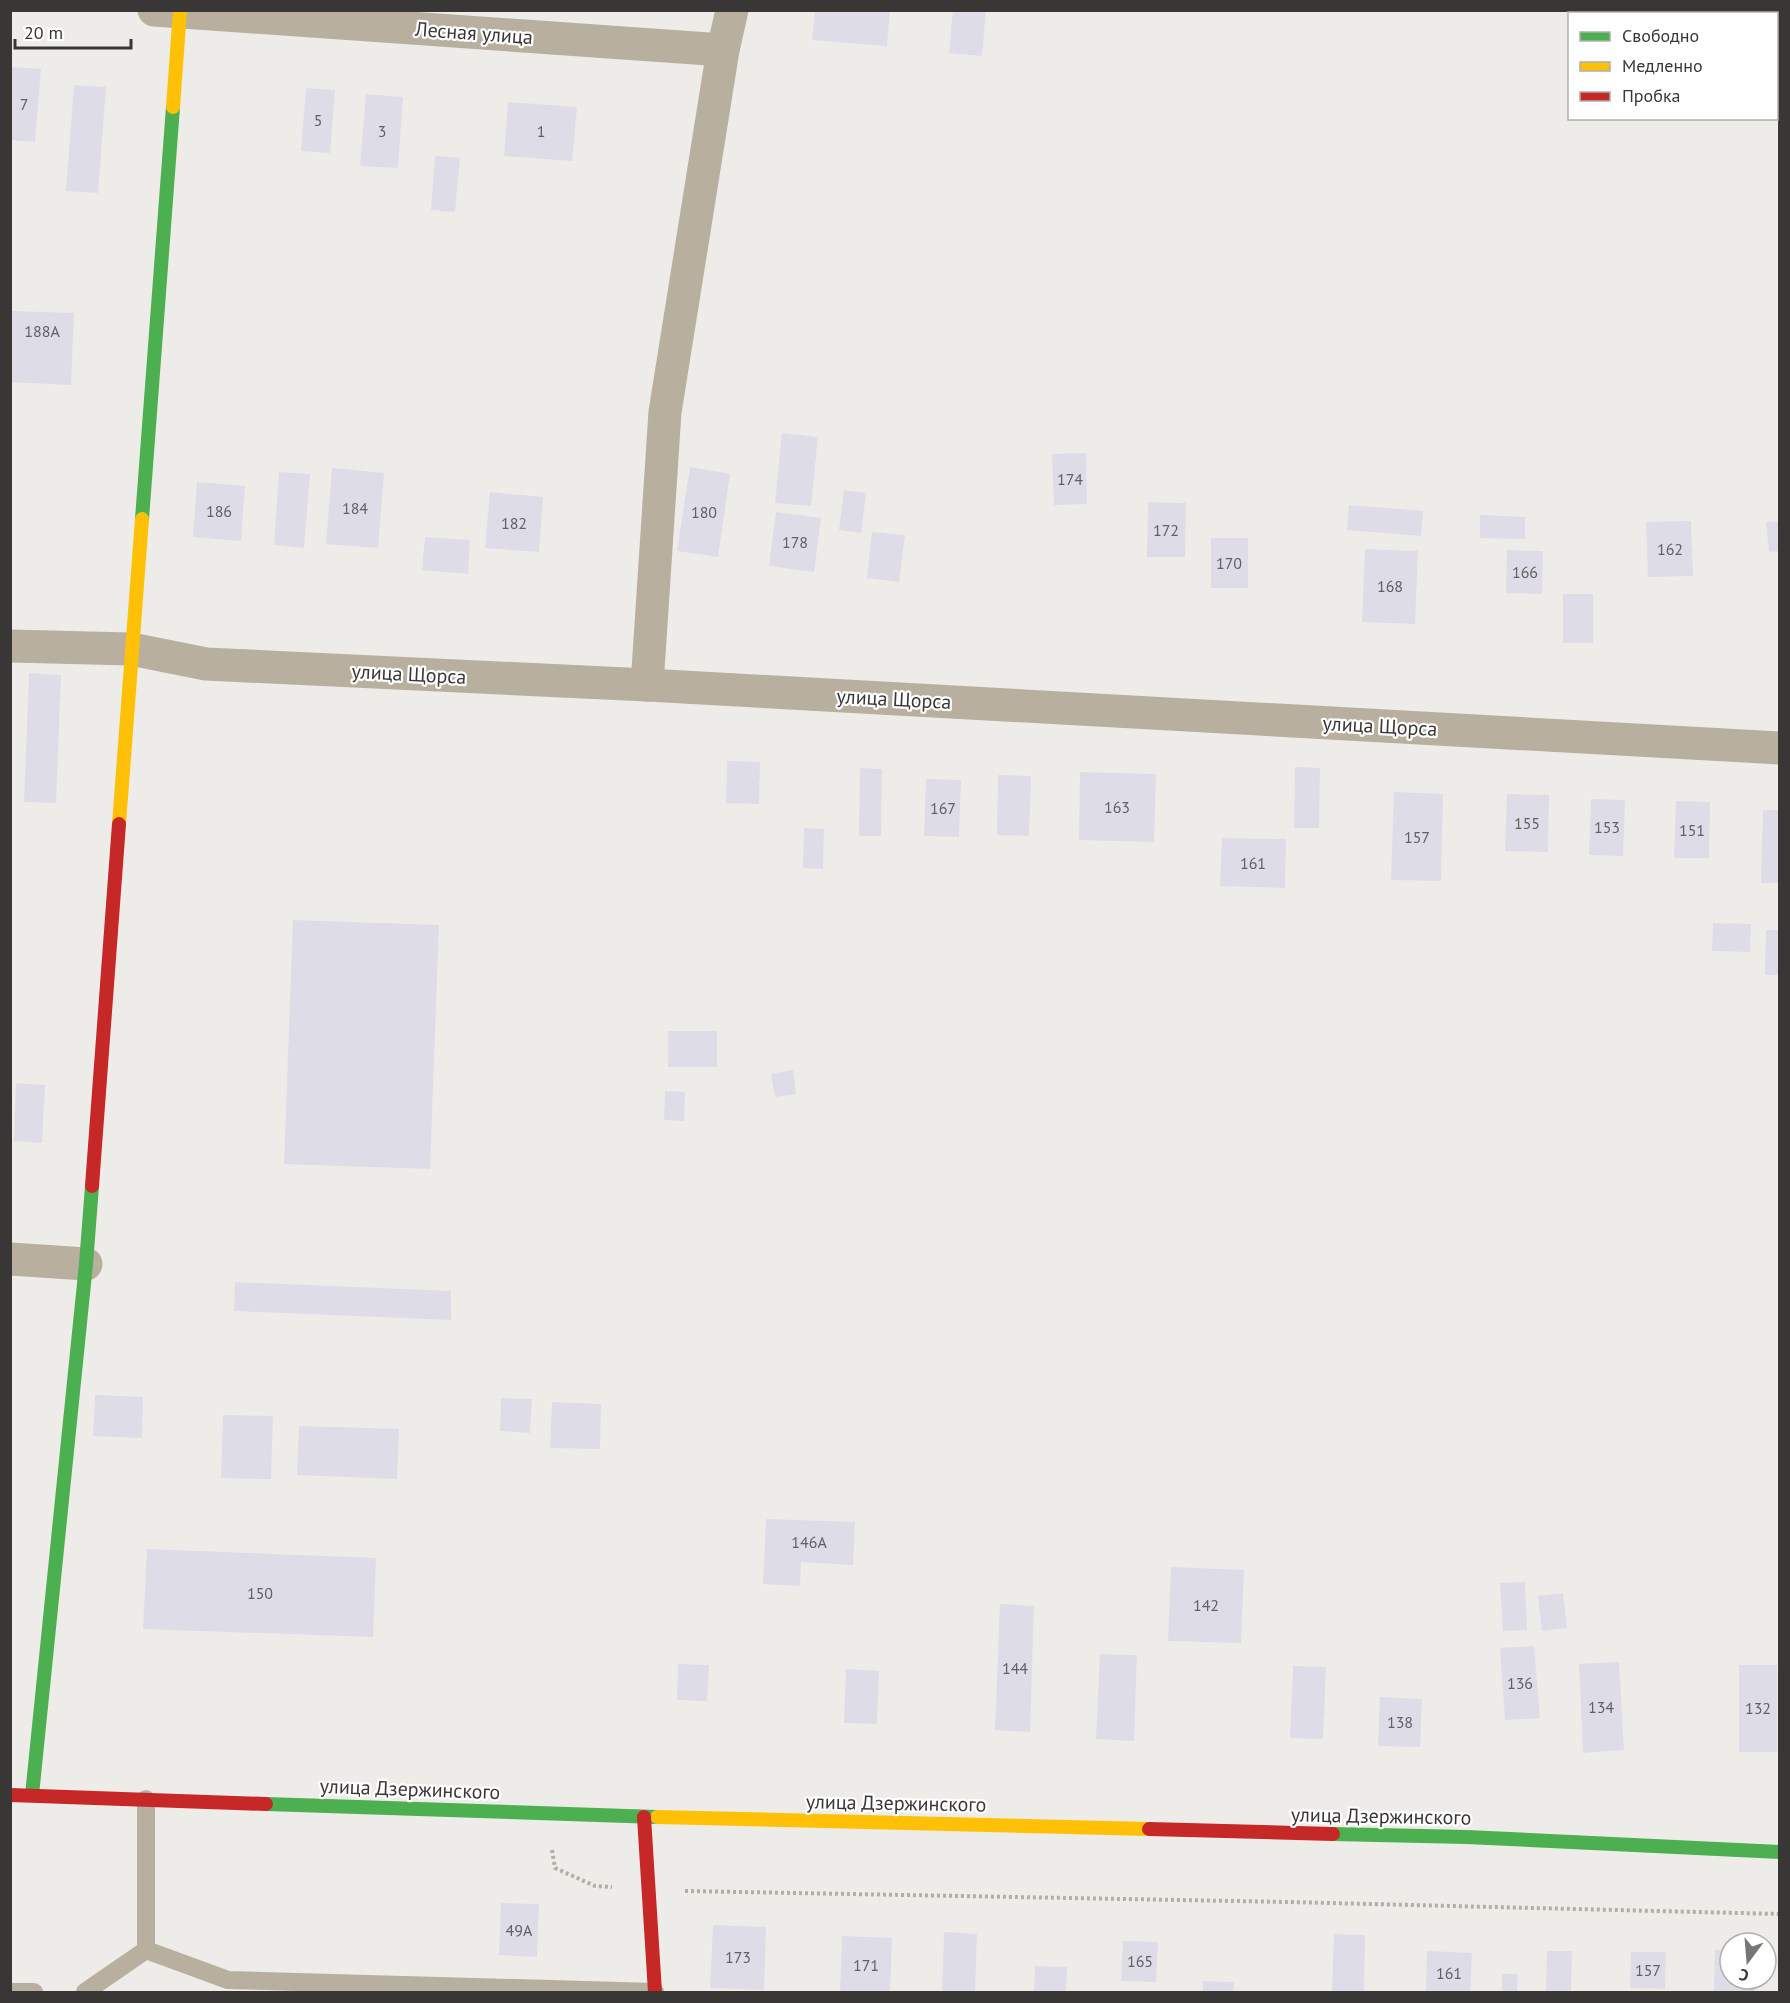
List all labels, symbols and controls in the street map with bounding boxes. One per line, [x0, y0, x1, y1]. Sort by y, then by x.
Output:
scale bar [15, 12, 130, 50]
legend [1568, 12, 1778, 120]
street label: Лесная улица [413, 16, 534, 50]
text: 20 m [24, 21, 63, 44]
text: Свободно [1622, 24, 1699, 47]
text: Медленно [1622, 54, 1703, 77]
text: Пробка [1622, 84, 1680, 107]
house number: 7 [20, 94, 28, 114]
house number: 5 [314, 110, 322, 130]
house number: 3 [378, 121, 386, 141]
house number: 1 [537, 121, 545, 141]
house number: 188А [24, 321, 60, 341]
house number: 174 [1057, 469, 1083, 489]
house number: 184 [342, 498, 368, 518]
house number: 186 [206, 501, 232, 521]
house number: 180 [691, 502, 717, 522]
house number: 182 [501, 513, 527, 533]
house number: 172 [1153, 520, 1179, 540]
house number: 178 [782, 532, 808, 552]
house number: 162 [1657, 539, 1683, 559]
house number: 170 [1216, 553, 1242, 573]
house number: 166 [1512, 562, 1538, 582]
house number: 168 [1377, 576, 1403, 596]
street label: улица Щорса [351, 658, 467, 690]
street label: улица Щорса [836, 683, 952, 715]
street label: улица Щорса [1322, 710, 1438, 742]
house number: 163 [1104, 797, 1130, 817]
house number: 167 [930, 798, 956, 818]
house number: 155 [1514, 813, 1540, 833]
house number: 153 [1594, 817, 1620, 837]
house number: 151 [1679, 820, 1705, 840]
house number: 157 [1404, 827, 1430, 847]
house number: 161 [1240, 853, 1266, 873]
house number: 146А [791, 1532, 827, 1552]
house number: 150 [247, 1583, 273, 1603]
house number: 142 [1193, 1595, 1219, 1615]
house number: 144 [1002, 1658, 1028, 1678]
house number: 136 [1507, 1673, 1533, 1693]
house number: 134 [1588, 1697, 1614, 1717]
house number: 132 [1745, 1698, 1771, 1718]
house number: 138 [1387, 1712, 1413, 1732]
street label: улица Дзержинского [319, 1773, 501, 1805]
street label: улица Дзержинского [806, 1788, 986, 1818]
street label: улица Дзержинского [1291, 1801, 1471, 1831]
house number: 49А [506, 1920, 533, 1940]
north arrow [1718, 1931, 1778, 1991]
house number: 173 [725, 1947, 751, 1967]
house number: 165 [1127, 1951, 1153, 1971]
house number: 171 [853, 1955, 879, 1975]
house number: 157 [1635, 1960, 1661, 1980]
house number: 161 [1436, 1963, 1462, 1983]
text: С [1737, 1965, 1751, 1986]

